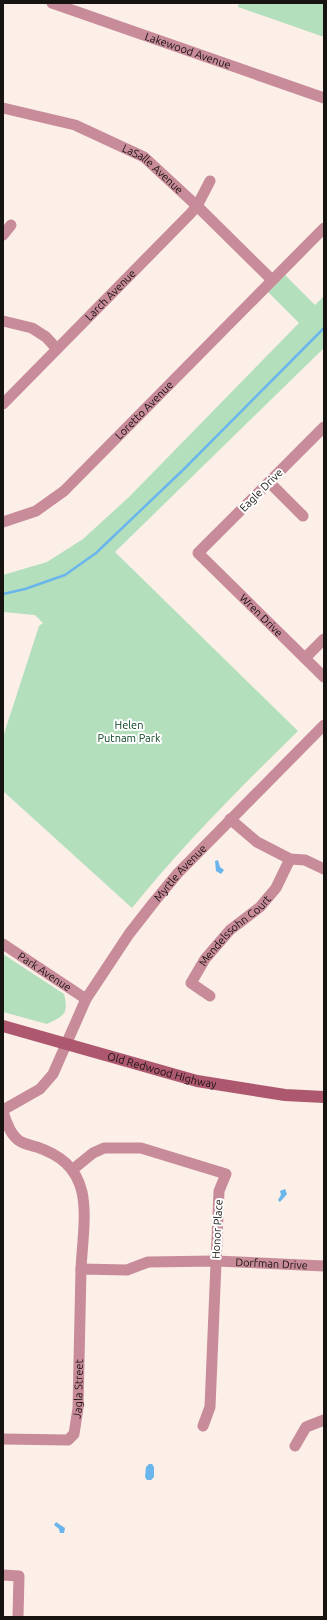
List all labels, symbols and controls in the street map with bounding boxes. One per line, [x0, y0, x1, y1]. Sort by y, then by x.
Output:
street label: Lakewood Avenue [143, 30, 233, 71]
street label: LaSalle Avenue [120, 142, 186, 196]
street label: Larch Avenue [83, 267, 138, 323]
street label: Loretto Avenue [113, 378, 175, 442]
street label: Eagle Drive [237, 466, 285, 514]
street label: Wren Drive [237, 592, 285, 639]
park label: Helen Putnam Park [98, 719, 161, 744]
street label: Myrtle Avenue [151, 842, 209, 903]
street label: Mendelssohn Court [196, 892, 274, 968]
street label: Park Avenue [16, 950, 74, 994]
street label: Old Redwood Highway [106, 1050, 218, 1090]
street label: Honor Place [209, 1199, 225, 1259]
street label: Dorfman Drive [235, 1256, 308, 1271]
street label: Jagla Street [70, 1358, 85, 1419]

